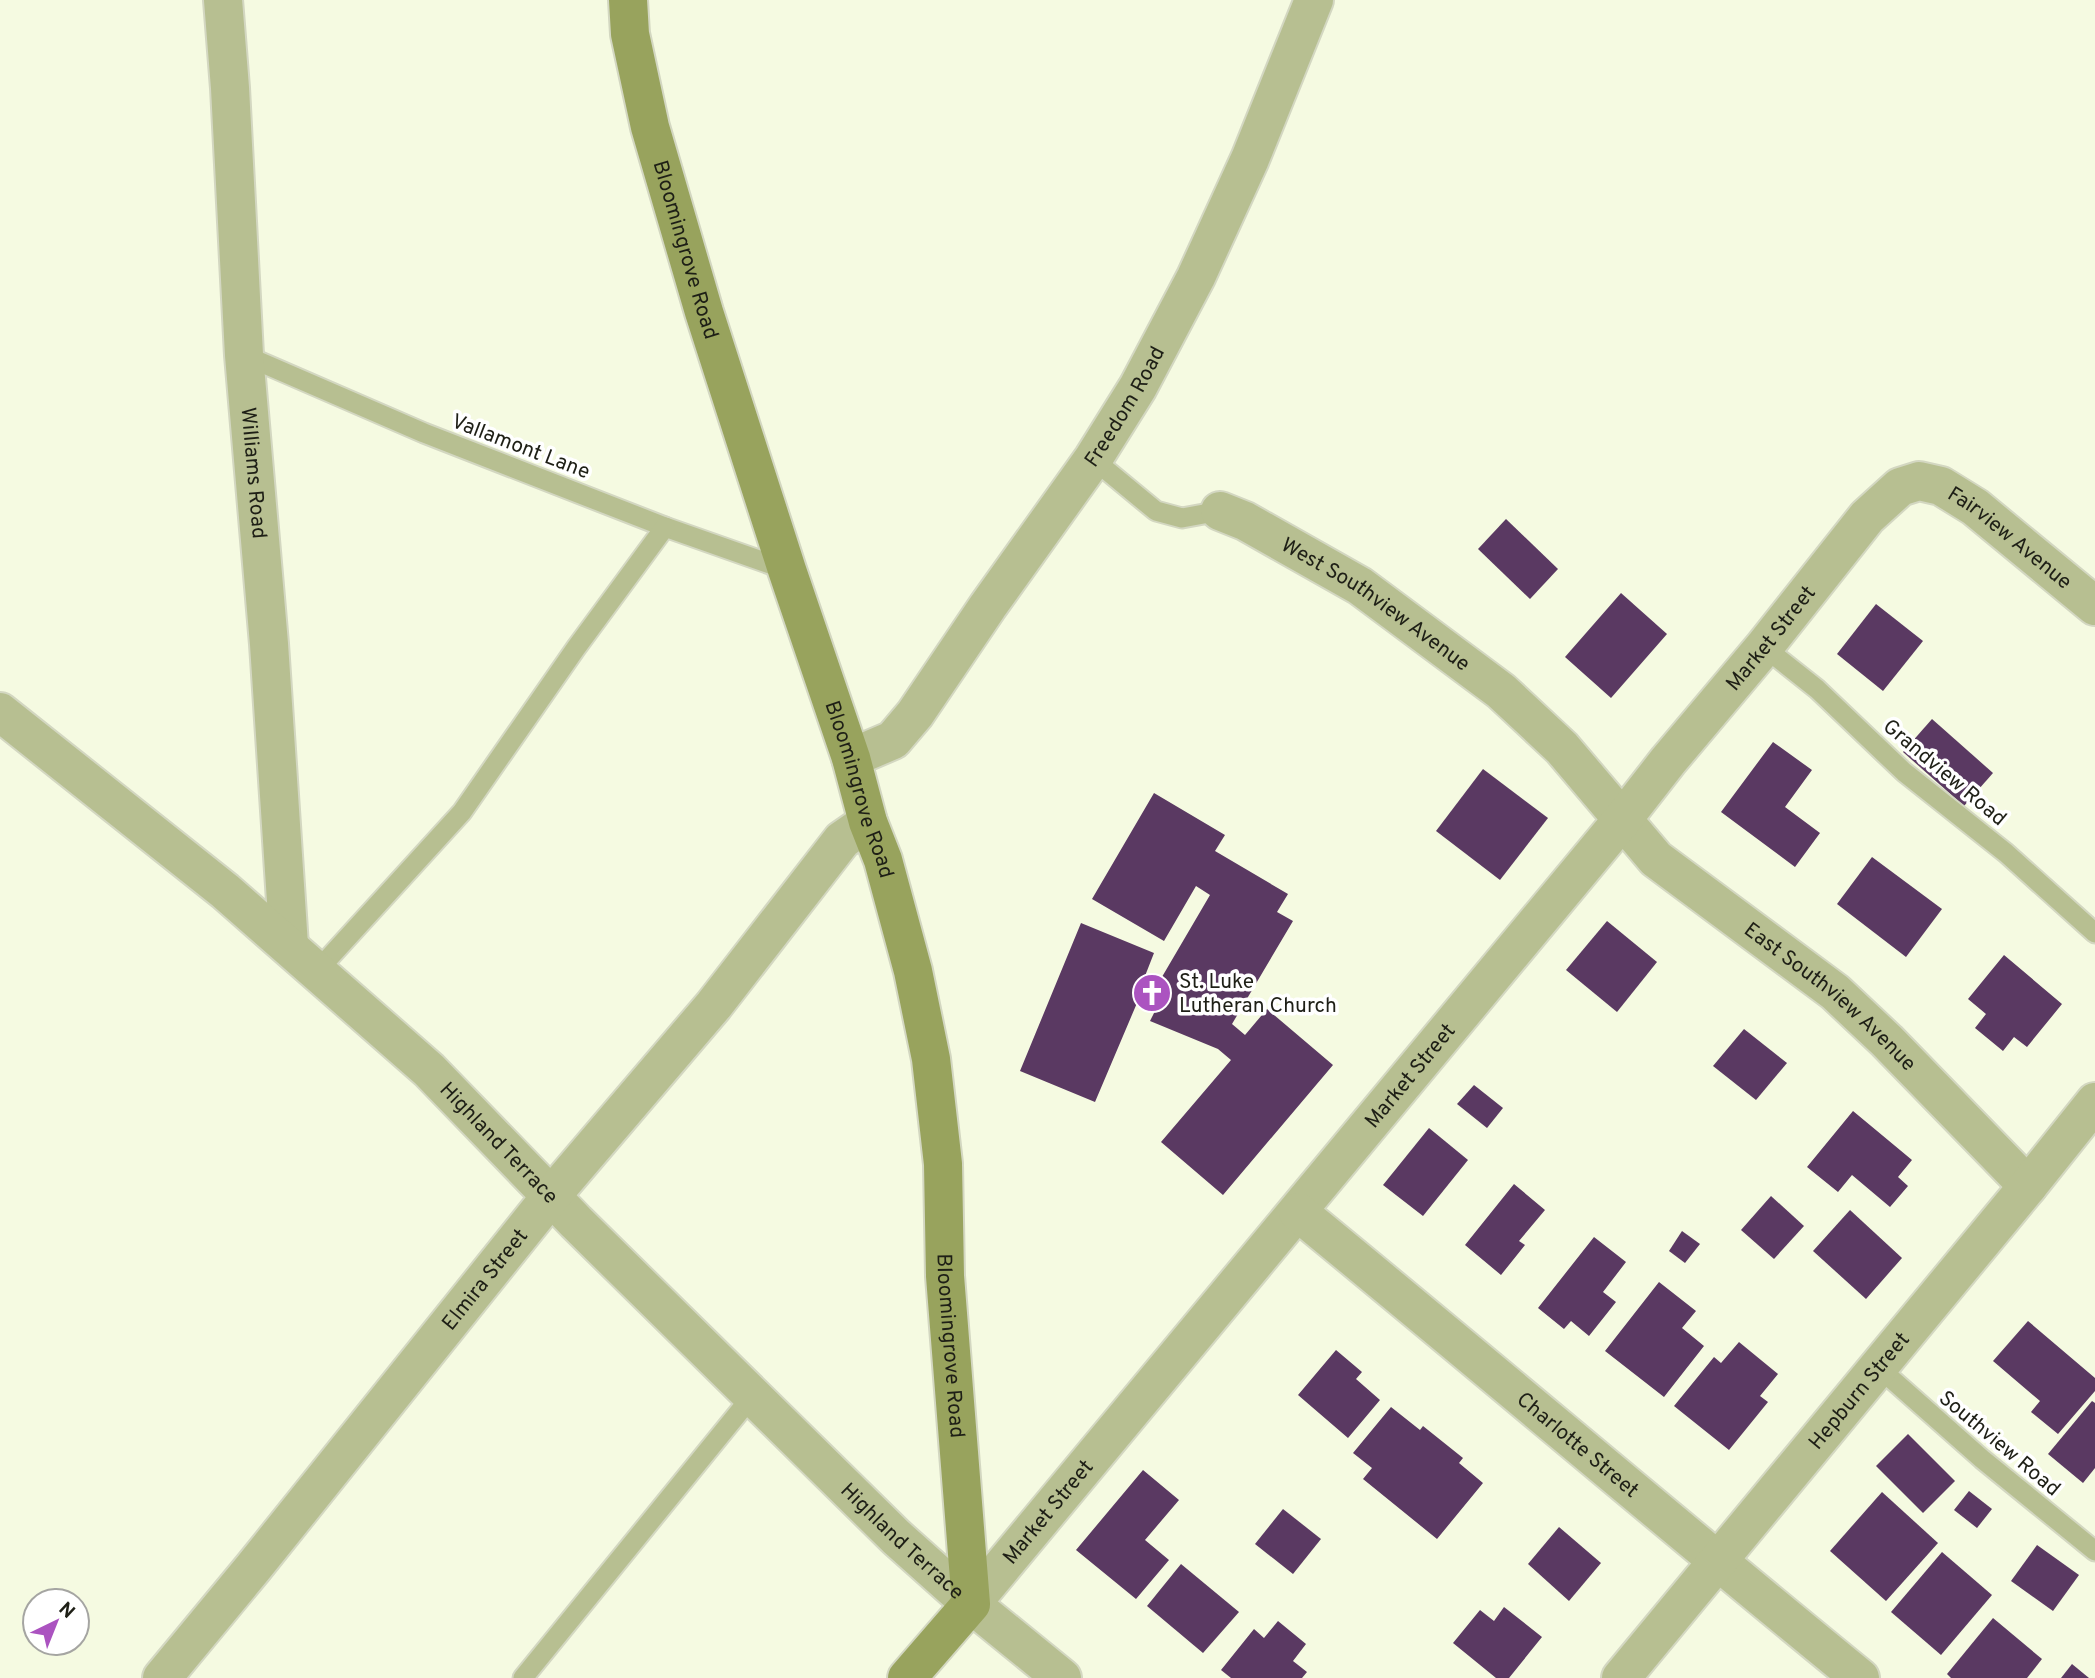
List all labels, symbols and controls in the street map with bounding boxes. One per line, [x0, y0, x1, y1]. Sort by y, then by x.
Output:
street label: Bloomingrove Road [645, 157, 724, 343]
street label: Freedom Road [1079, 342, 1172, 473]
street label: Williams Road [234, 406, 272, 540]
street label: Vallamont Lane [447, 409, 594, 486]
street label: Fairview Avenue [1942, 481, 2077, 596]
street label: West Southview Avenue [1276, 532, 1475, 678]
street label: Market Street [1721, 581, 1822, 697]
street label: Bloomingrove Road [817, 697, 899, 881]
street label: Grandview Road [1877, 714, 2011, 833]
street label: East Southview Avenue [1738, 917, 1921, 1078]
place label: St. Luke Lutheran Church [1179, 969, 1337, 1020]
church icon: St. Luke Lutheran Church [1131, 972, 1173, 1014]
street label: Market Street [1360, 1019, 1462, 1134]
street label: Highland Terrace [433, 1077, 563, 1210]
street label: Elmira Street [437, 1224, 535, 1336]
street label: Bloomingrove Road [930, 1253, 970, 1439]
street label: Hepburn Street [1803, 1327, 1916, 1456]
street label: Southview Road [1933, 1385, 2065, 1503]
street label: Charlotte Street [1510, 1387, 1644, 1505]
street label: Market Street [998, 1455, 1100, 1570]
street label: Highland Terrace [834, 1478, 969, 1606]
north arrow [21, 1587, 91, 1657]
text: N [53, 1598, 79, 1624]

